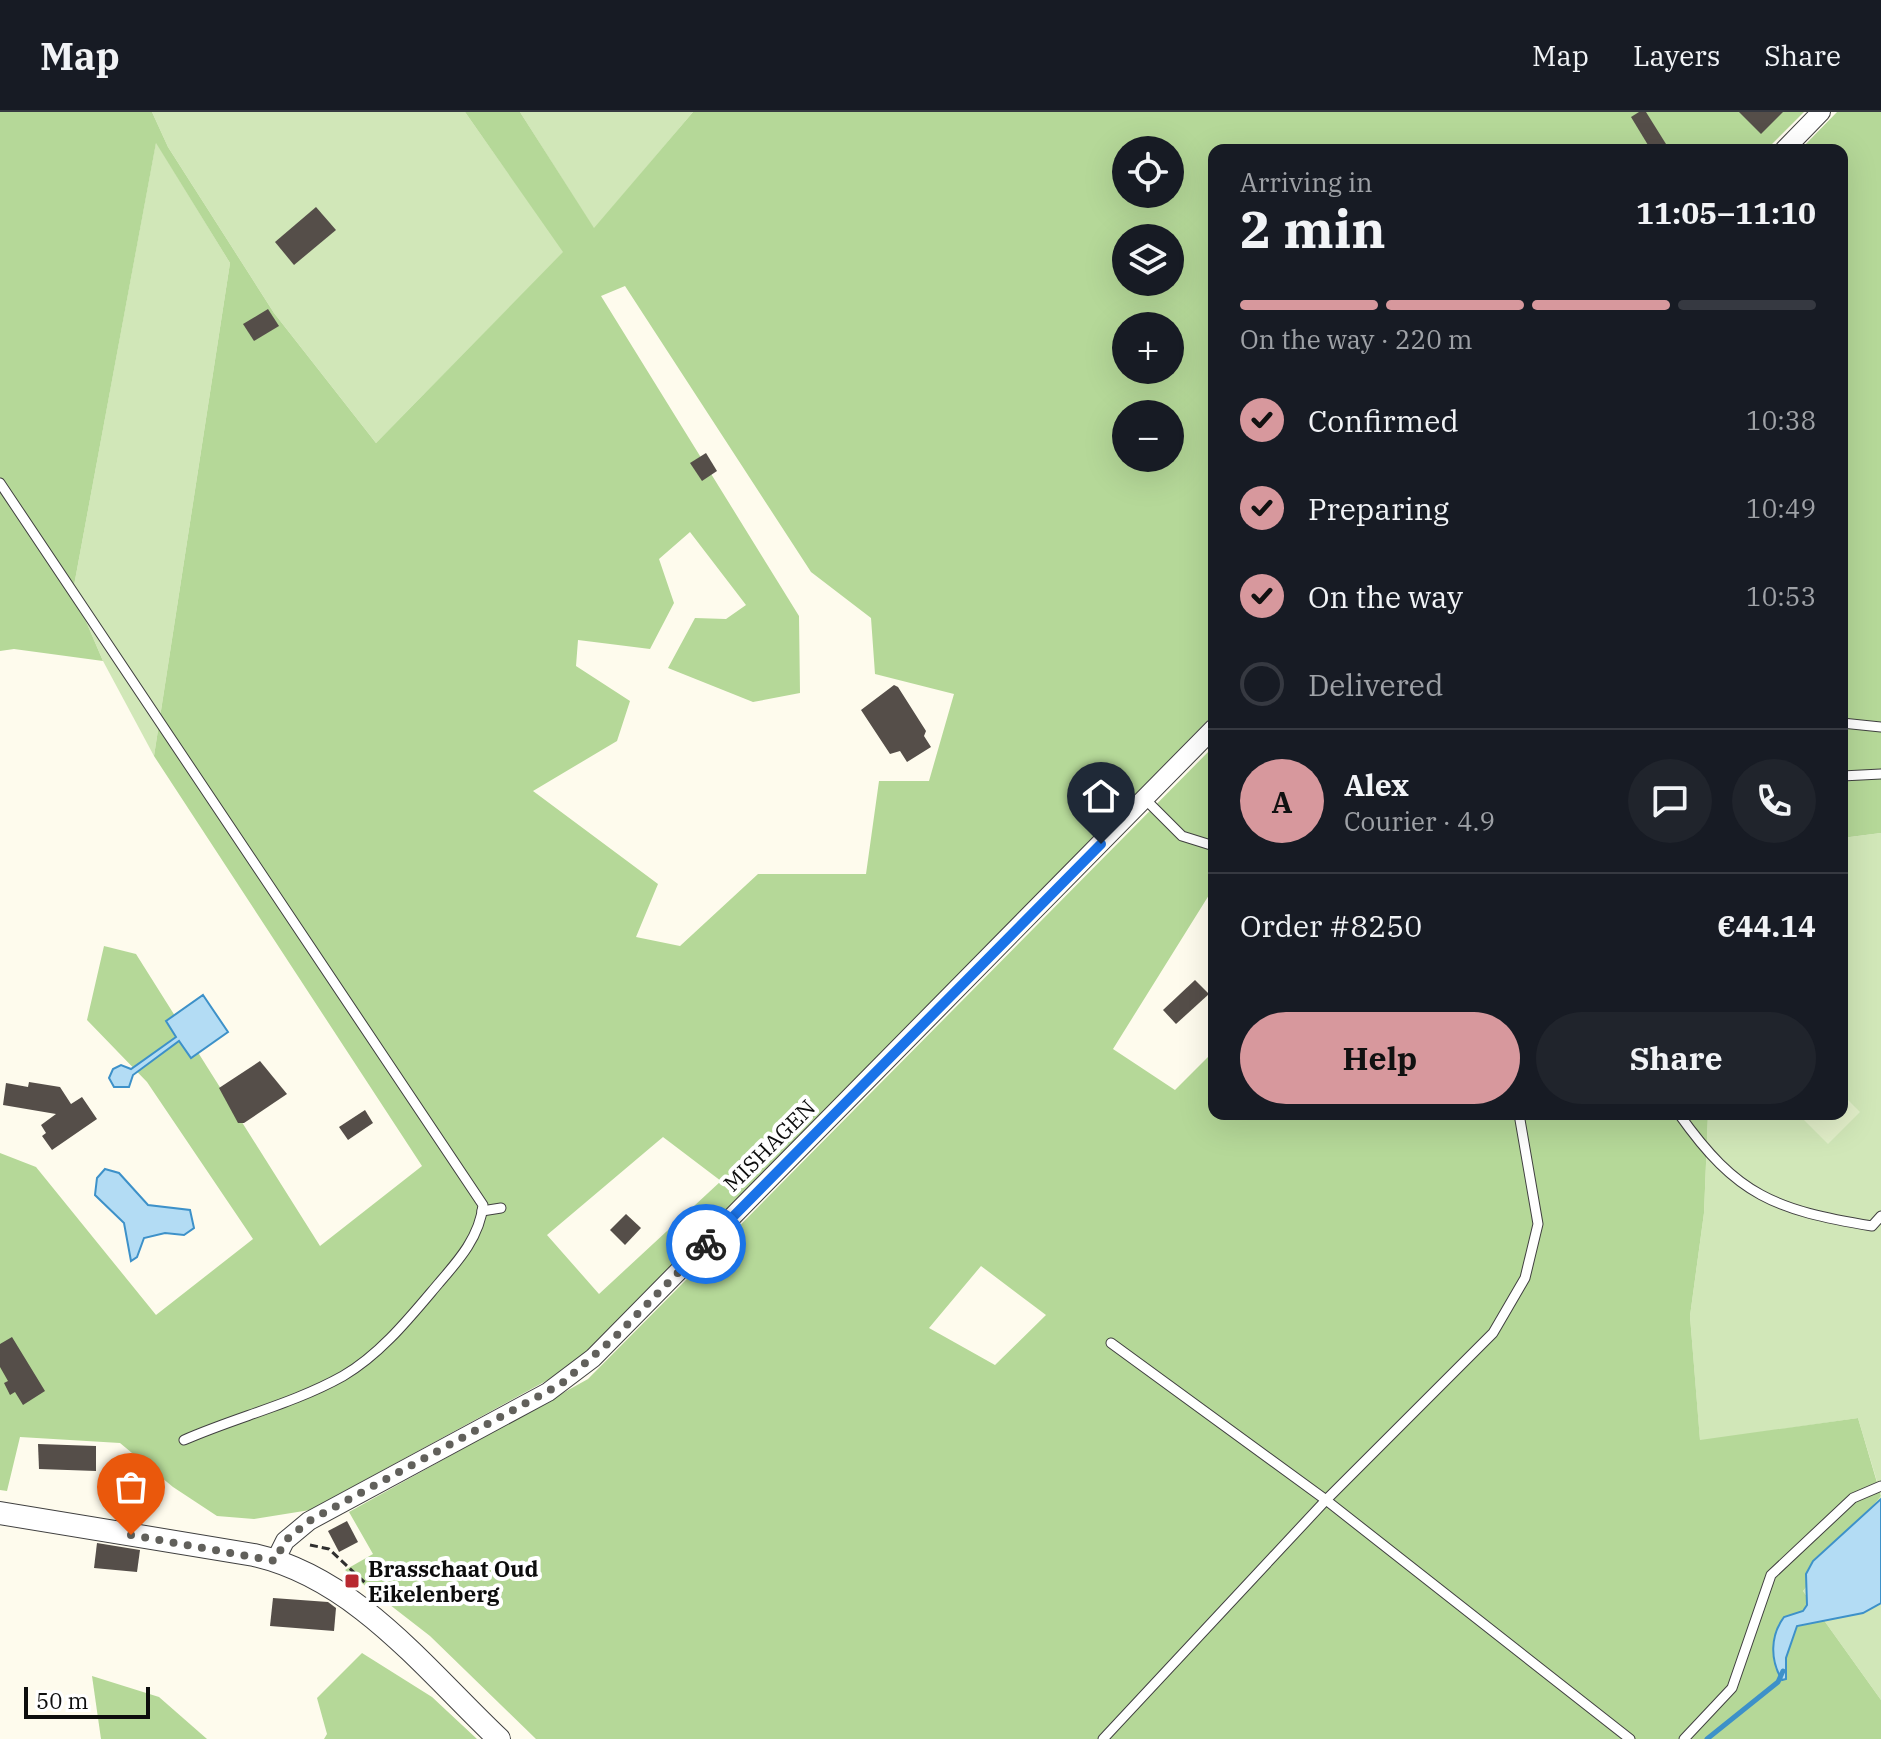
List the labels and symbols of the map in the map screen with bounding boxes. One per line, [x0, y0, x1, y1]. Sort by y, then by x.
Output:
pin [1067, 762, 1135, 844]
street label: MISHAGEN [717, 1093, 821, 1197]
courier [666, 1204, 746, 1284]
pin [97, 1453, 165, 1535]
place label: Brasschaat Oud Eikelenberg [368, 1554, 539, 1608]
marker: Brasschaat Oud Eikelenberg [343, 1572, 361, 1590]
scale bar [24, 1683, 150, 1719]

